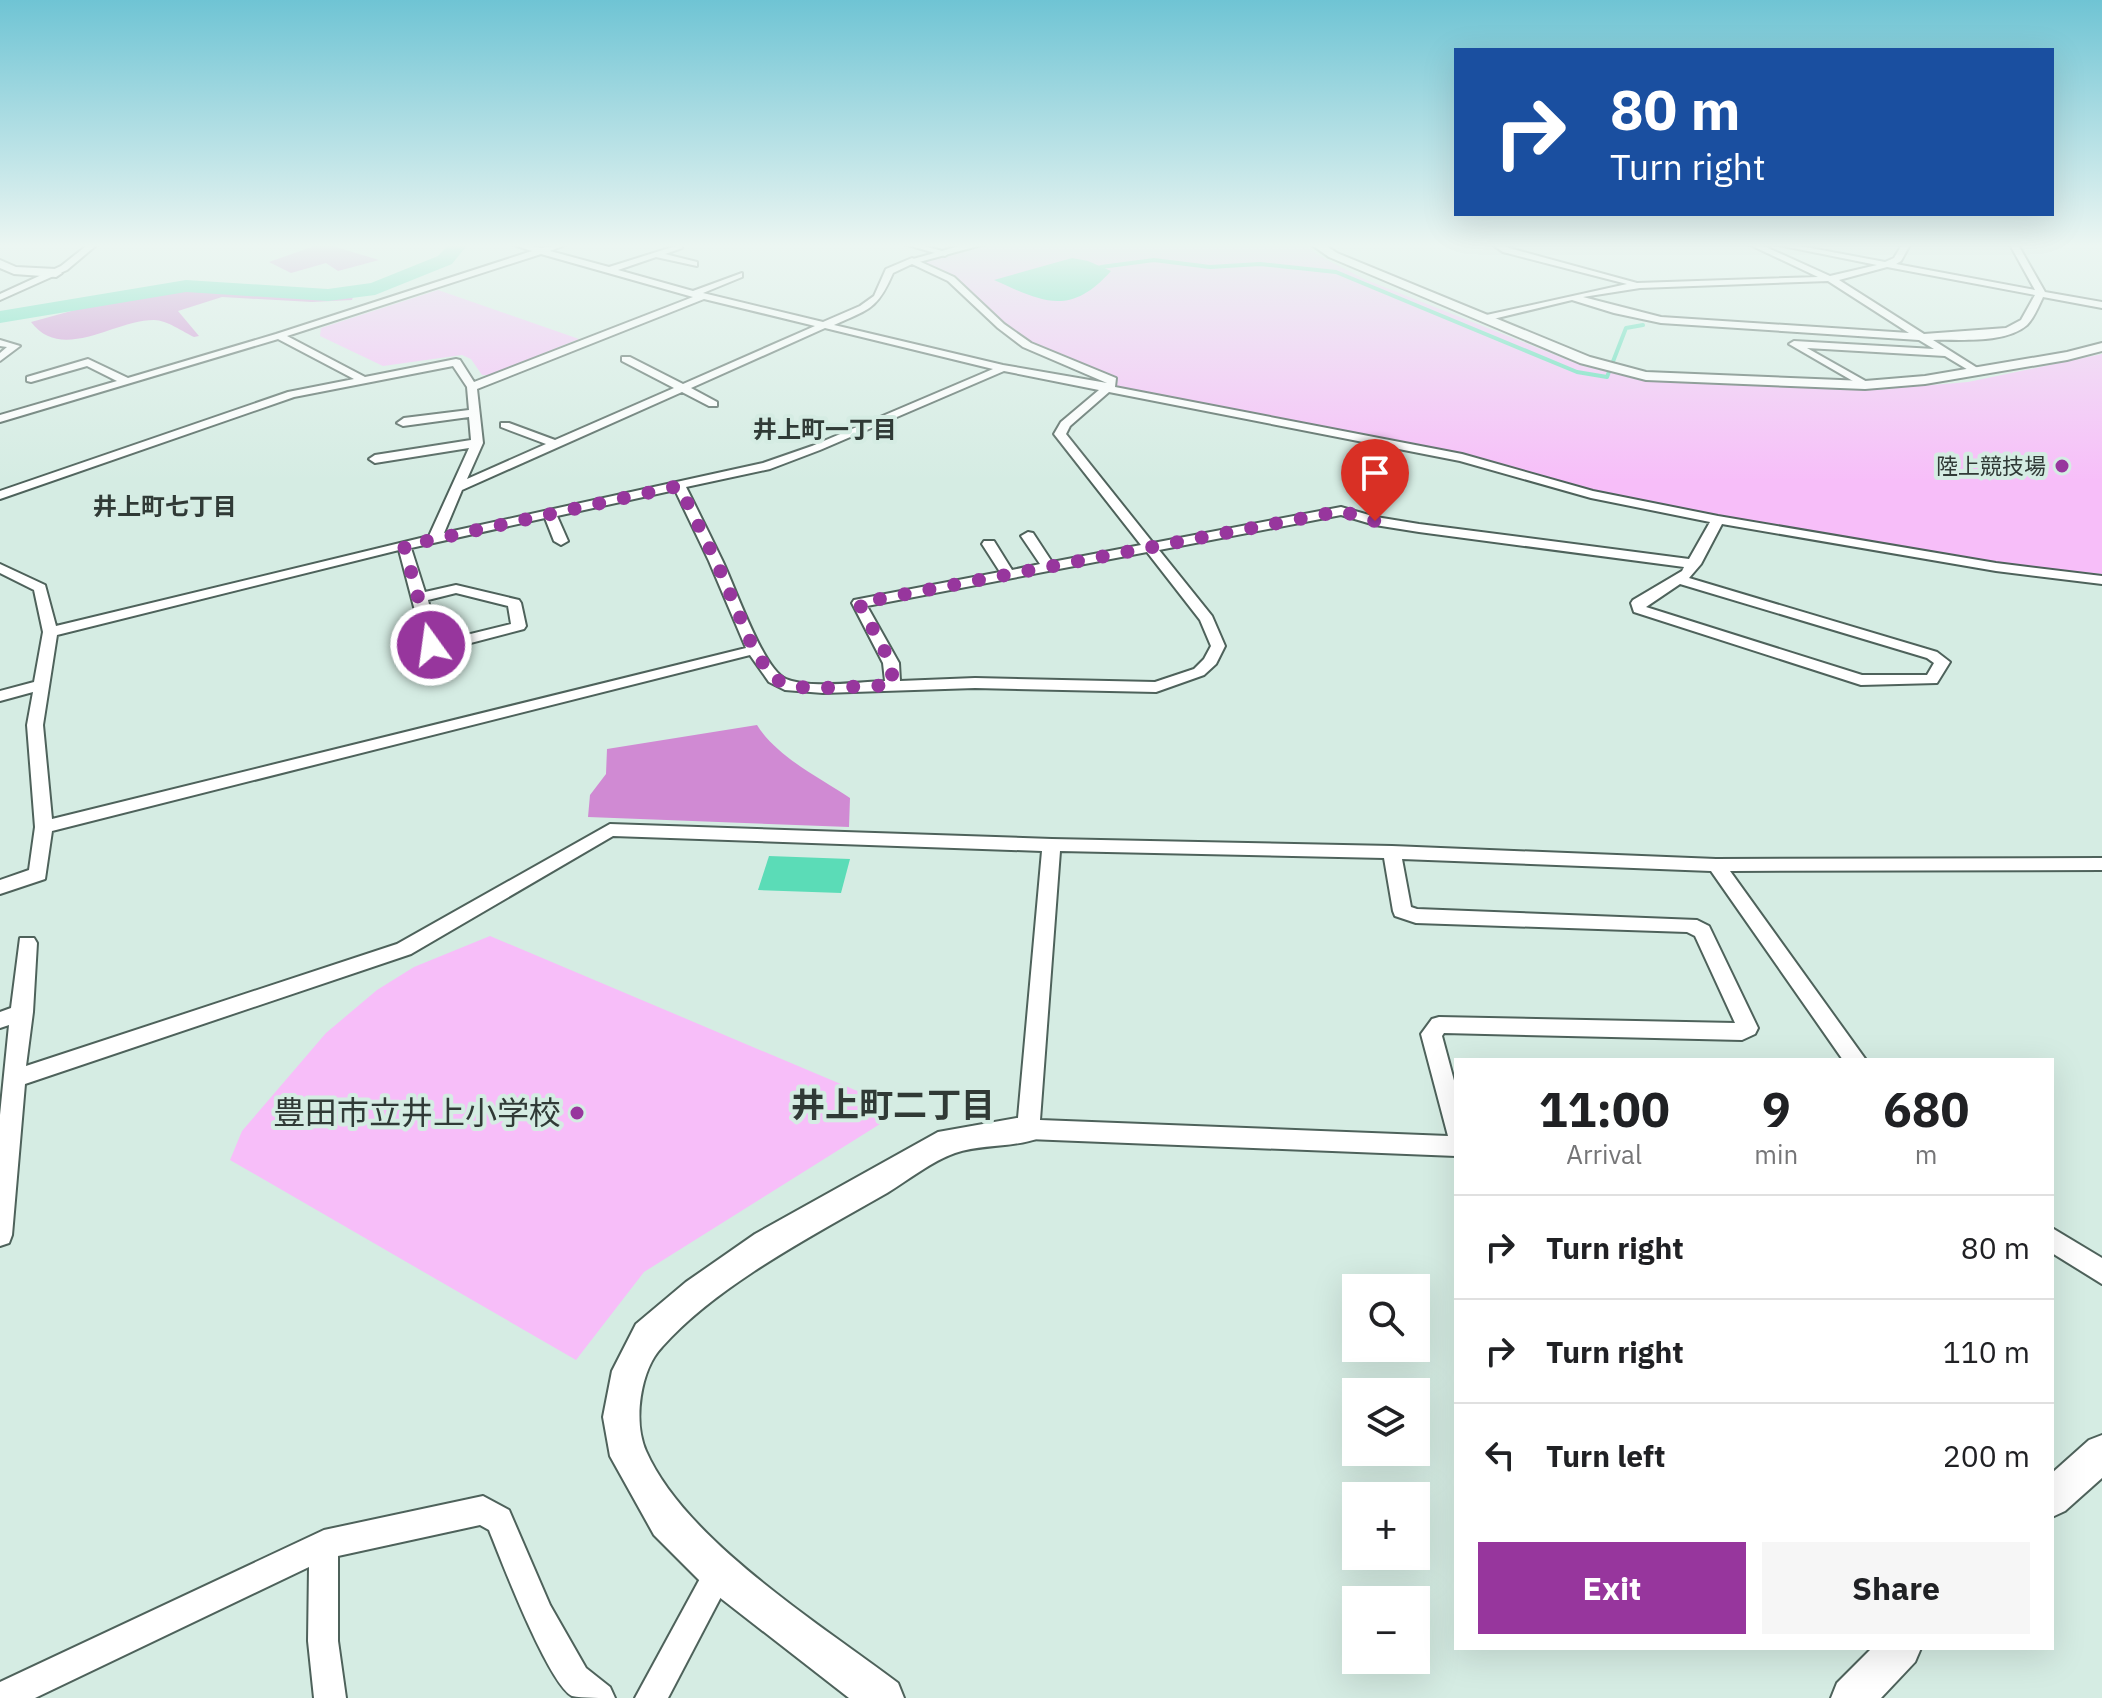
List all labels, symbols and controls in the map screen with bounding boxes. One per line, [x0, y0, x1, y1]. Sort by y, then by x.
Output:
text: 80 m [1610, 73, 1740, 145]
icon: right [1478, 80, 1582, 184]
text: Turn right [1610, 143, 1766, 190]
district label: 井上町一丁目 [753, 413, 897, 445]
pin [1341, 439, 1409, 521]
icon: arrive [1353, 451, 1397, 495]
place label: 陸上競技場 [1936, 451, 2046, 480]
marker: 陸上競技場 [2053, 457, 2071, 475]
district label: 井上町七丁目 [93, 490, 237, 522]
position arrow [389, 603, 473, 687]
text: 11:00 [1539, 1078, 1670, 1140]
text: 9 [1762, 1078, 1791, 1140]
text: 680 [1883, 1078, 1969, 1140]
district label: 井上町二丁目 [791, 1082, 995, 1126]
place label: 豊田市立井上小学校 [273, 1091, 561, 1133]
marker: 豊田市立井上小学校 [568, 1104, 586, 1122]
text: Arrival [1566, 1137, 1642, 1171]
text: min [1754, 1137, 1798, 1171]
text: m [1915, 1137, 1937, 1171]
icon: right [1478, 1225, 1522, 1269]
text: Turn right [1546, 1228, 1684, 1267]
text: 80 m [1961, 1228, 2030, 1267]
map controls [1342, 1274, 1430, 1674]
button: search [1342, 1274, 1430, 1362]
icon: right [1478, 1329, 1522, 1373]
text: Turn right [1546, 1332, 1684, 1371]
text: 110 m [1943, 1332, 2030, 1371]
button: layers [1342, 1378, 1430, 1466]
icon: left [1478, 1433, 1522, 1477]
text: Turn left [1546, 1436, 1665, 1475]
text: 200 m [1943, 1436, 2030, 1475]
button: + [1342, 1482, 1430, 1570]
button: Exit [1478, 1542, 1746, 1634]
button: Share [1762, 1542, 2030, 1634]
button: − [1342, 1586, 1430, 1674]

